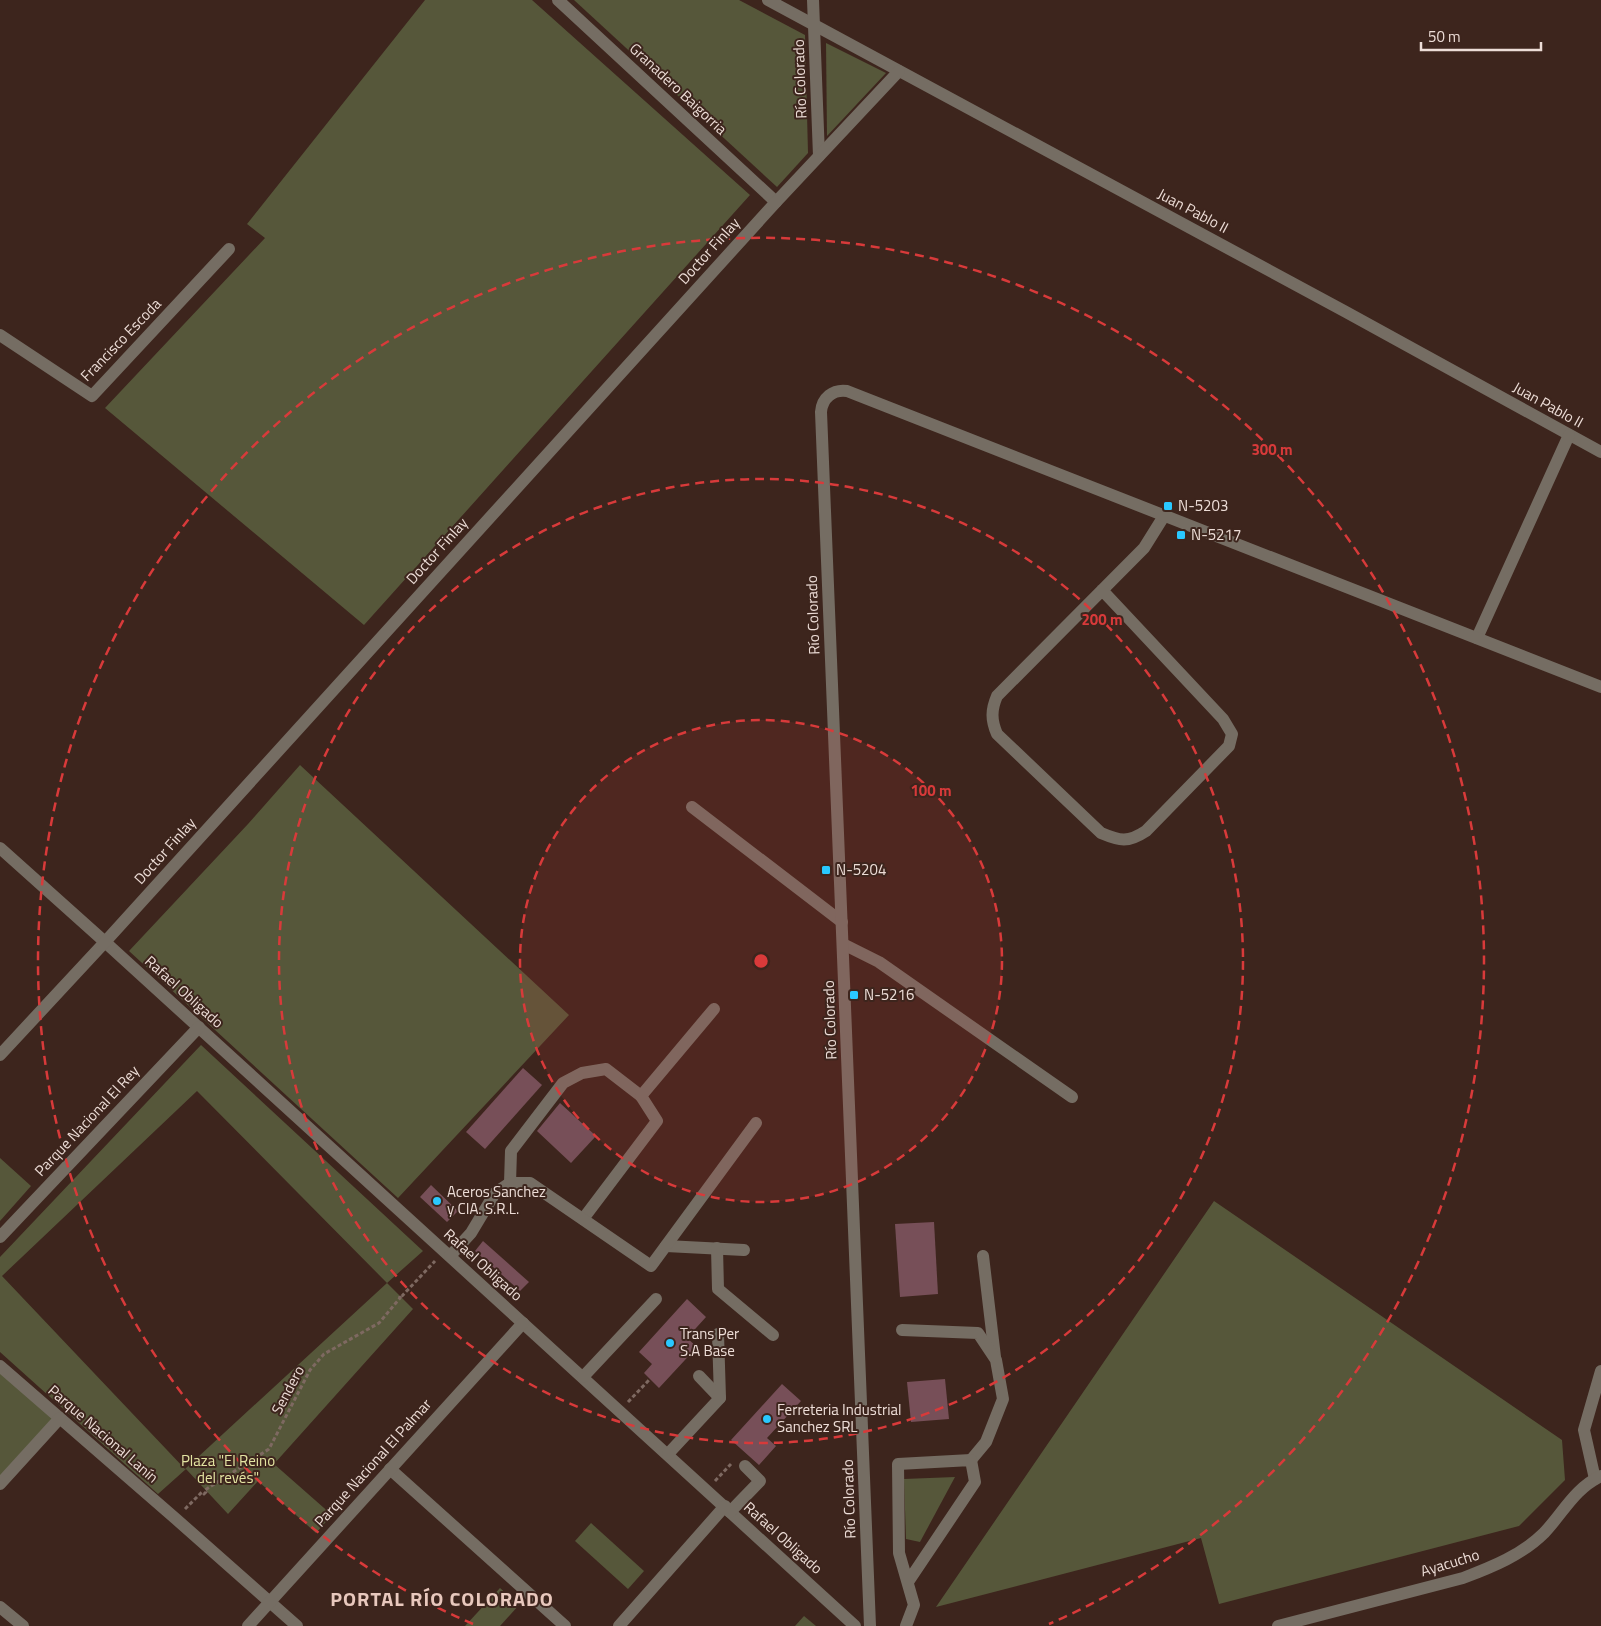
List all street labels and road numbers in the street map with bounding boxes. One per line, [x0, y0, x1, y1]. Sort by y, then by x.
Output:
street label: Granadero Baigorria [624, 37, 733, 140]
street label: Río Colorado [787, 39, 812, 119]
street label: Juan Pablo II [1154, 182, 1233, 239]
street label: Doctor Finlay [672, 212, 745, 289]
street label: Francisco Escoda [75, 293, 167, 386]
street label: Juan Pablo II [1509, 376, 1588, 433]
street label: Doctor Finlay [400, 512, 473, 589]
street label: Río Colorado [800, 575, 825, 655]
street label: Doctor Finlay [128, 812, 201, 889]
street label: Rafael Obligado [140, 950, 229, 1033]
street label: Río Colorado [817, 980, 842, 1060]
street label: Parque Nacional El Rey [29, 1060, 144, 1181]
street label: Rafael Obligado [439, 1223, 528, 1306]
street label: Sendero [265, 1361, 310, 1418]
street label: Parque Nacional Lanín [43, 1379, 164, 1488]
street label: Parque Nacional El Palmar [309, 1393, 437, 1532]
street label: Río Colorado [836, 1459, 861, 1539]
street label: Rafael Obligado [739, 1496, 828, 1579]
street label: Ayacucho [1418, 1543, 1482, 1582]

